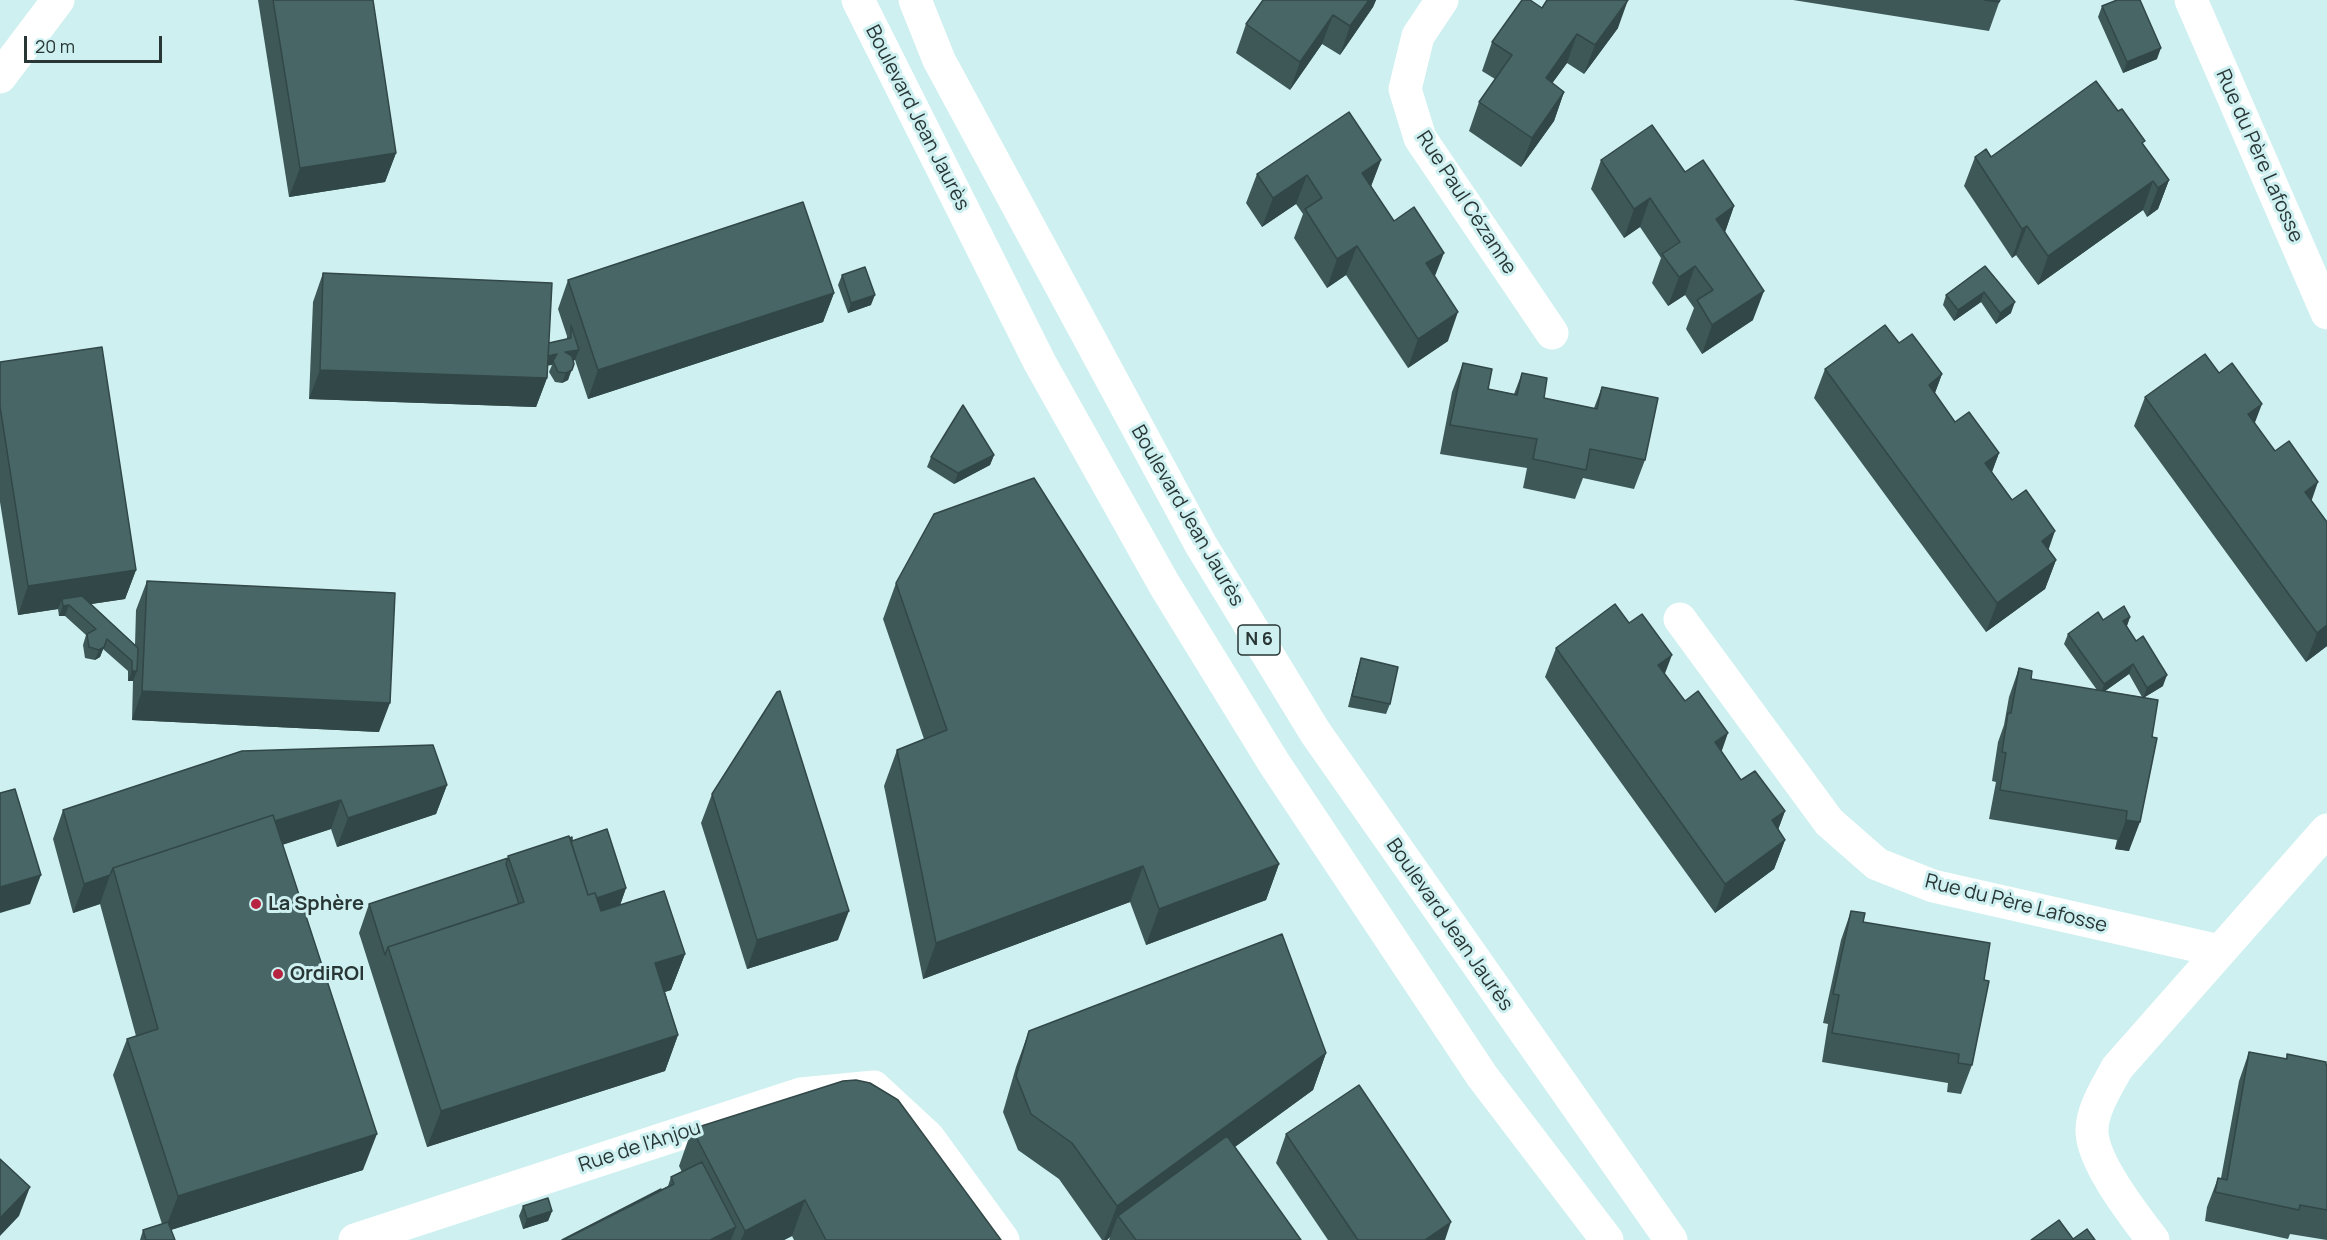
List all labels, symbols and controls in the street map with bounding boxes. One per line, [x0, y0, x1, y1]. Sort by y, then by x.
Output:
street label: Boulevard Jean Jaurès [860, 21, 974, 215]
scale bar [27, 24, 165, 62]
text: 20 m [35, 34, 75, 58]
street label: Rue du Père Lafosse [2210, 66, 2308, 246]
street label: Rue Paul Cézanne [1411, 127, 1521, 279]
street label: Boulevard Jean Jaurès [1125, 421, 1249, 611]
road number: N 6 [1238, 625, 1280, 655]
street label: Boulevard Jean Jaurès [1380, 834, 1518, 1016]
street label: Rue du Père Lafosse [1922, 870, 2110, 938]
place label: La Sphère [268, 892, 364, 916]
marker: La Sphère [249, 897, 263, 911]
place label: OrdiROI [290, 962, 365, 986]
marker: OrdiROI [271, 967, 285, 981]
street label: Rue de l'Anjou [576, 1116, 704, 1178]

